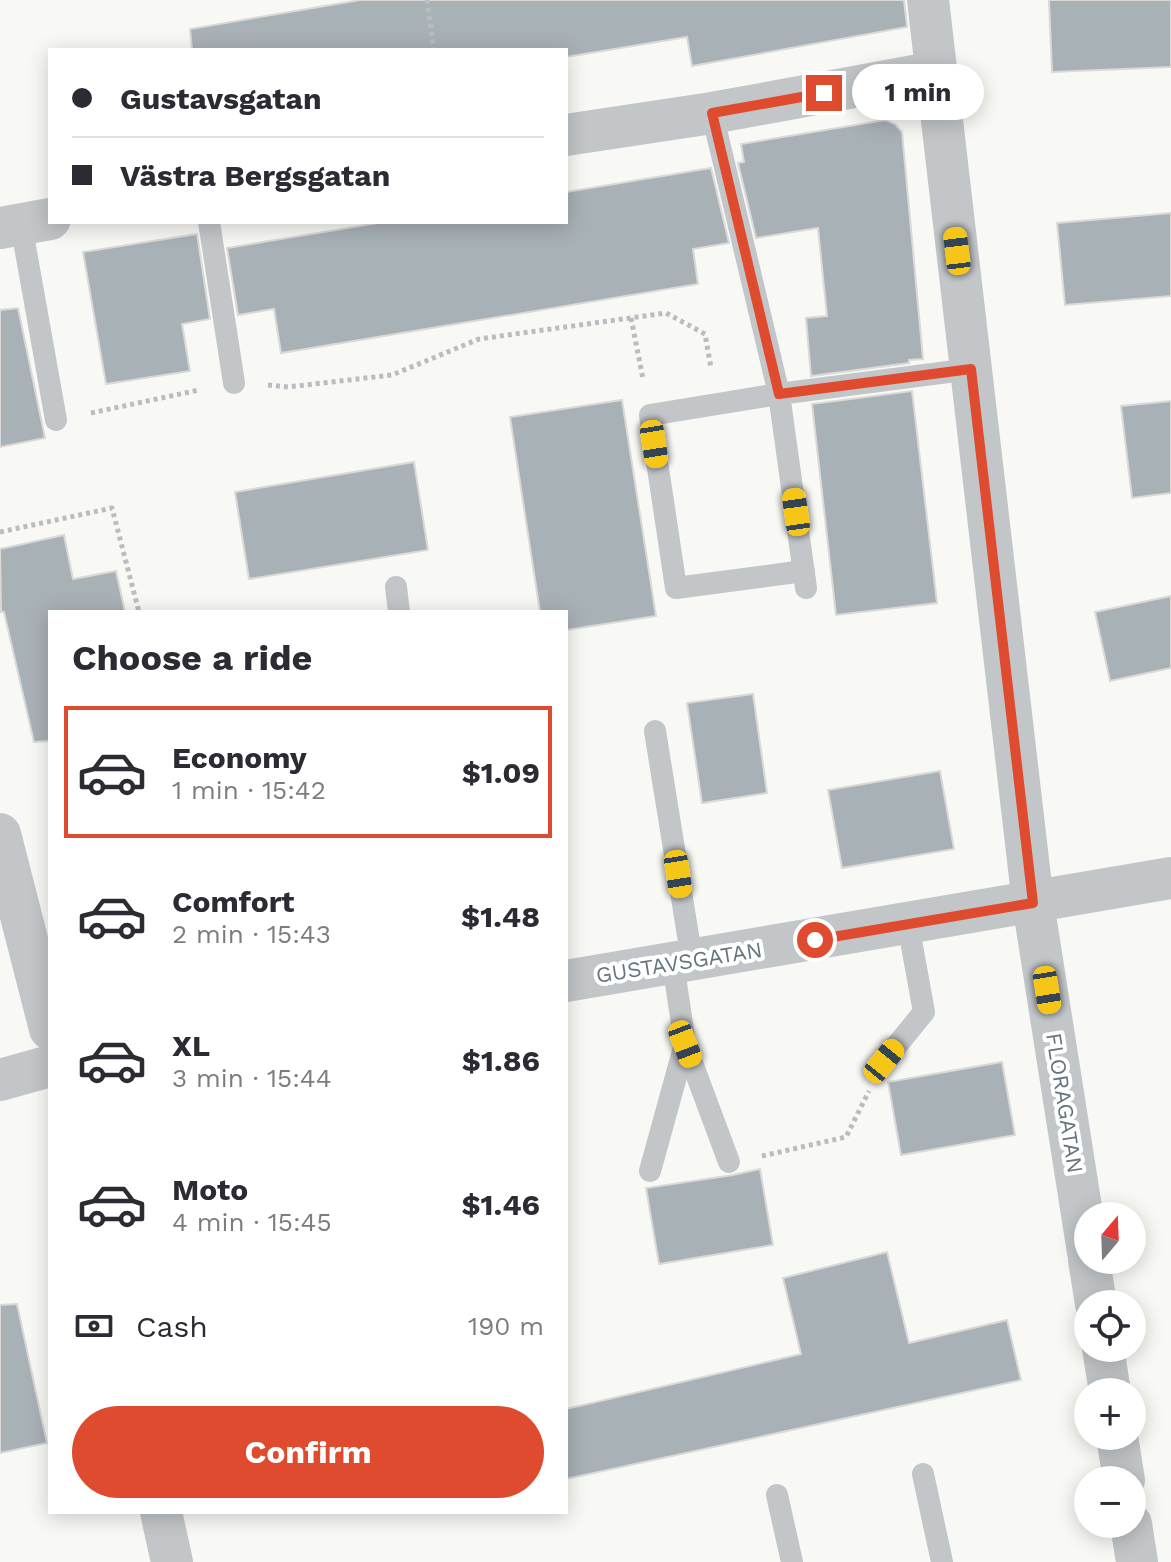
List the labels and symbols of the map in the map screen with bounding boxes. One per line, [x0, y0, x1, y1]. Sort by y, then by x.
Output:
callout: 1 min [852, 65, 984, 121]
route end [806, 75, 842, 111]
car [942, 226, 972, 276]
car [638, 418, 670, 470]
car [781, 487, 811, 537]
car [662, 848, 694, 900]
route start [797, 922, 833, 958]
street label: GUSTAVSGATAN [594, 937, 764, 988]
car [1031, 964, 1063, 1016]
car [665, 1017, 705, 1071]
street label: FLORAGATAN [1041, 1031, 1088, 1175]
car [860, 1035, 908, 1087]
north arrow [1074, 1202, 1146, 1274]

